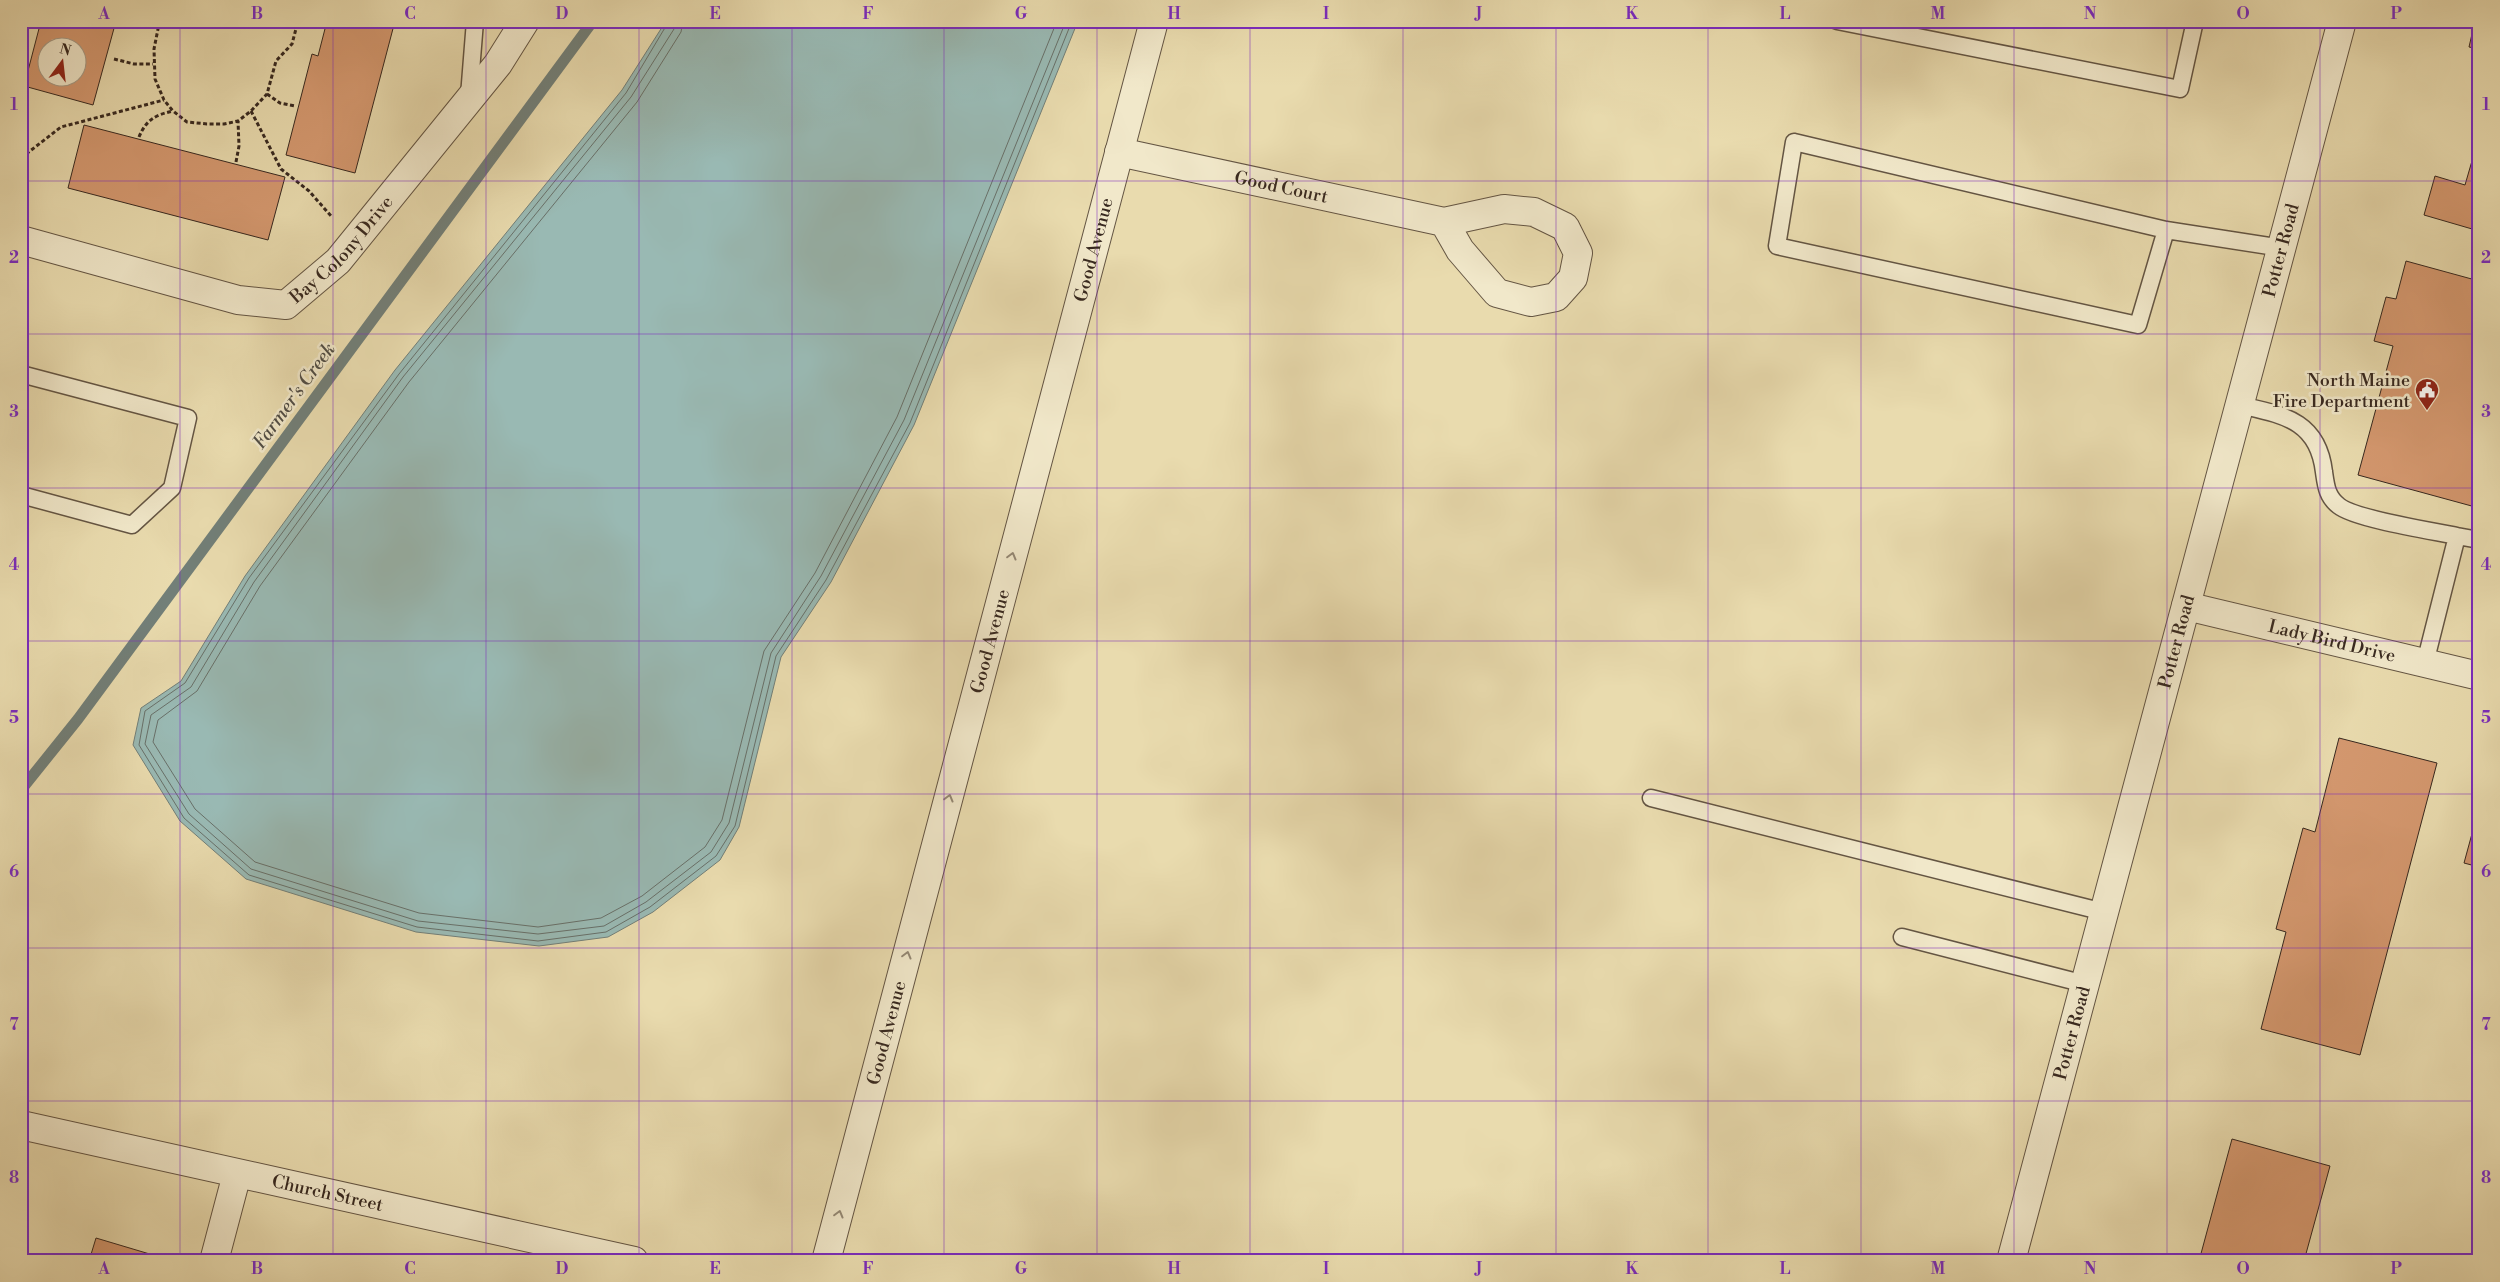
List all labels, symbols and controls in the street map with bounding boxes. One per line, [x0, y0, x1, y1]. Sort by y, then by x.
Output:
text: A [97, 4, 110, 24]
text: B [251, 4, 263, 24]
text: C [404, 4, 416, 24]
text: D [556, 4, 569, 24]
text: E [709, 4, 721, 24]
text: F [862, 4, 874, 24]
text: G [1015, 4, 1028, 24]
text: H [1167, 4, 1181, 24]
text: I [1323, 4, 1329, 24]
text: J [1474, 4, 1482, 24]
text: K [1626, 4, 1640, 24]
text: L [1780, 4, 1791, 24]
text: M [1931, 4, 1946, 24]
text: N [2084, 4, 2097, 24]
text: O [2236, 4, 2250, 24]
text: P [2390, 4, 2402, 24]
north arrow [38, 38, 88, 88]
text: N [57, 40, 73, 61]
text: 1 [10, 95, 18, 115]
text: 1 [2482, 95, 2490, 115]
street label: Good Court [1232, 166, 1331, 208]
street label: Bay Colony Drive [284, 191, 398, 309]
street label: Good Avenue [1069, 195, 1118, 304]
street label: Potter Road [2257, 200, 2304, 300]
text: 2 [9, 248, 19, 268]
text: 2 [2481, 248, 2491, 268]
water label: Farmer's Creek [247, 338, 341, 454]
place label: North Maine Fire Department [2273, 369, 2411, 413]
public building icon: North Maine Fire Department [2414, 377, 2440, 411]
text: 3 [9, 402, 19, 422]
text: 3 [2481, 402, 2491, 422]
one-way arrow [1007, 553, 1017, 561]
text: 4 [9, 555, 20, 575]
text: 4 [2481, 555, 2492, 575]
street label: Good Avenue [965, 587, 1015, 696]
street label: Potter Road [2153, 592, 2200, 691]
street label: Lady Bird Drive [2266, 615, 2398, 667]
text: 5 [9, 708, 19, 728]
text: 5 [2481, 708, 2491, 728]
one-way arrow [943, 794, 954, 803]
text: 6 [9, 862, 19, 882]
text: 6 [2481, 862, 2491, 882]
one-way arrow [902, 952, 912, 960]
street label: Good Avenue [862, 978, 911, 1087]
street label: Potter Road [2048, 983, 2096, 1082]
text: 7 [9, 1015, 19, 1035]
text: 7 [2481, 1015, 2491, 1035]
text: 8 [9, 1168, 19, 1188]
text: 8 [2481, 1168, 2491, 1188]
street label: Church Street [270, 1170, 386, 1217]
one-way arrow [833, 1210, 844, 1218]
text: A [97, 1259, 110, 1279]
text: B [251, 1259, 263, 1279]
text: C [404, 1259, 416, 1279]
text: D [556, 1259, 569, 1279]
text: E [709, 1259, 721, 1279]
text: F [862, 1259, 874, 1279]
text: G [1015, 1259, 1028, 1279]
text: H [1167, 1259, 1181, 1279]
text: I [1323, 1259, 1329, 1279]
text: J [1474, 1259, 1482, 1279]
text: K [1626, 1259, 1640, 1279]
text: L [1780, 1259, 1791, 1279]
text: M [1931, 1259, 1946, 1279]
text: N [2084, 1259, 2097, 1279]
text: O [2236, 1259, 2250, 1279]
text: P [2390, 1259, 2402, 1279]

